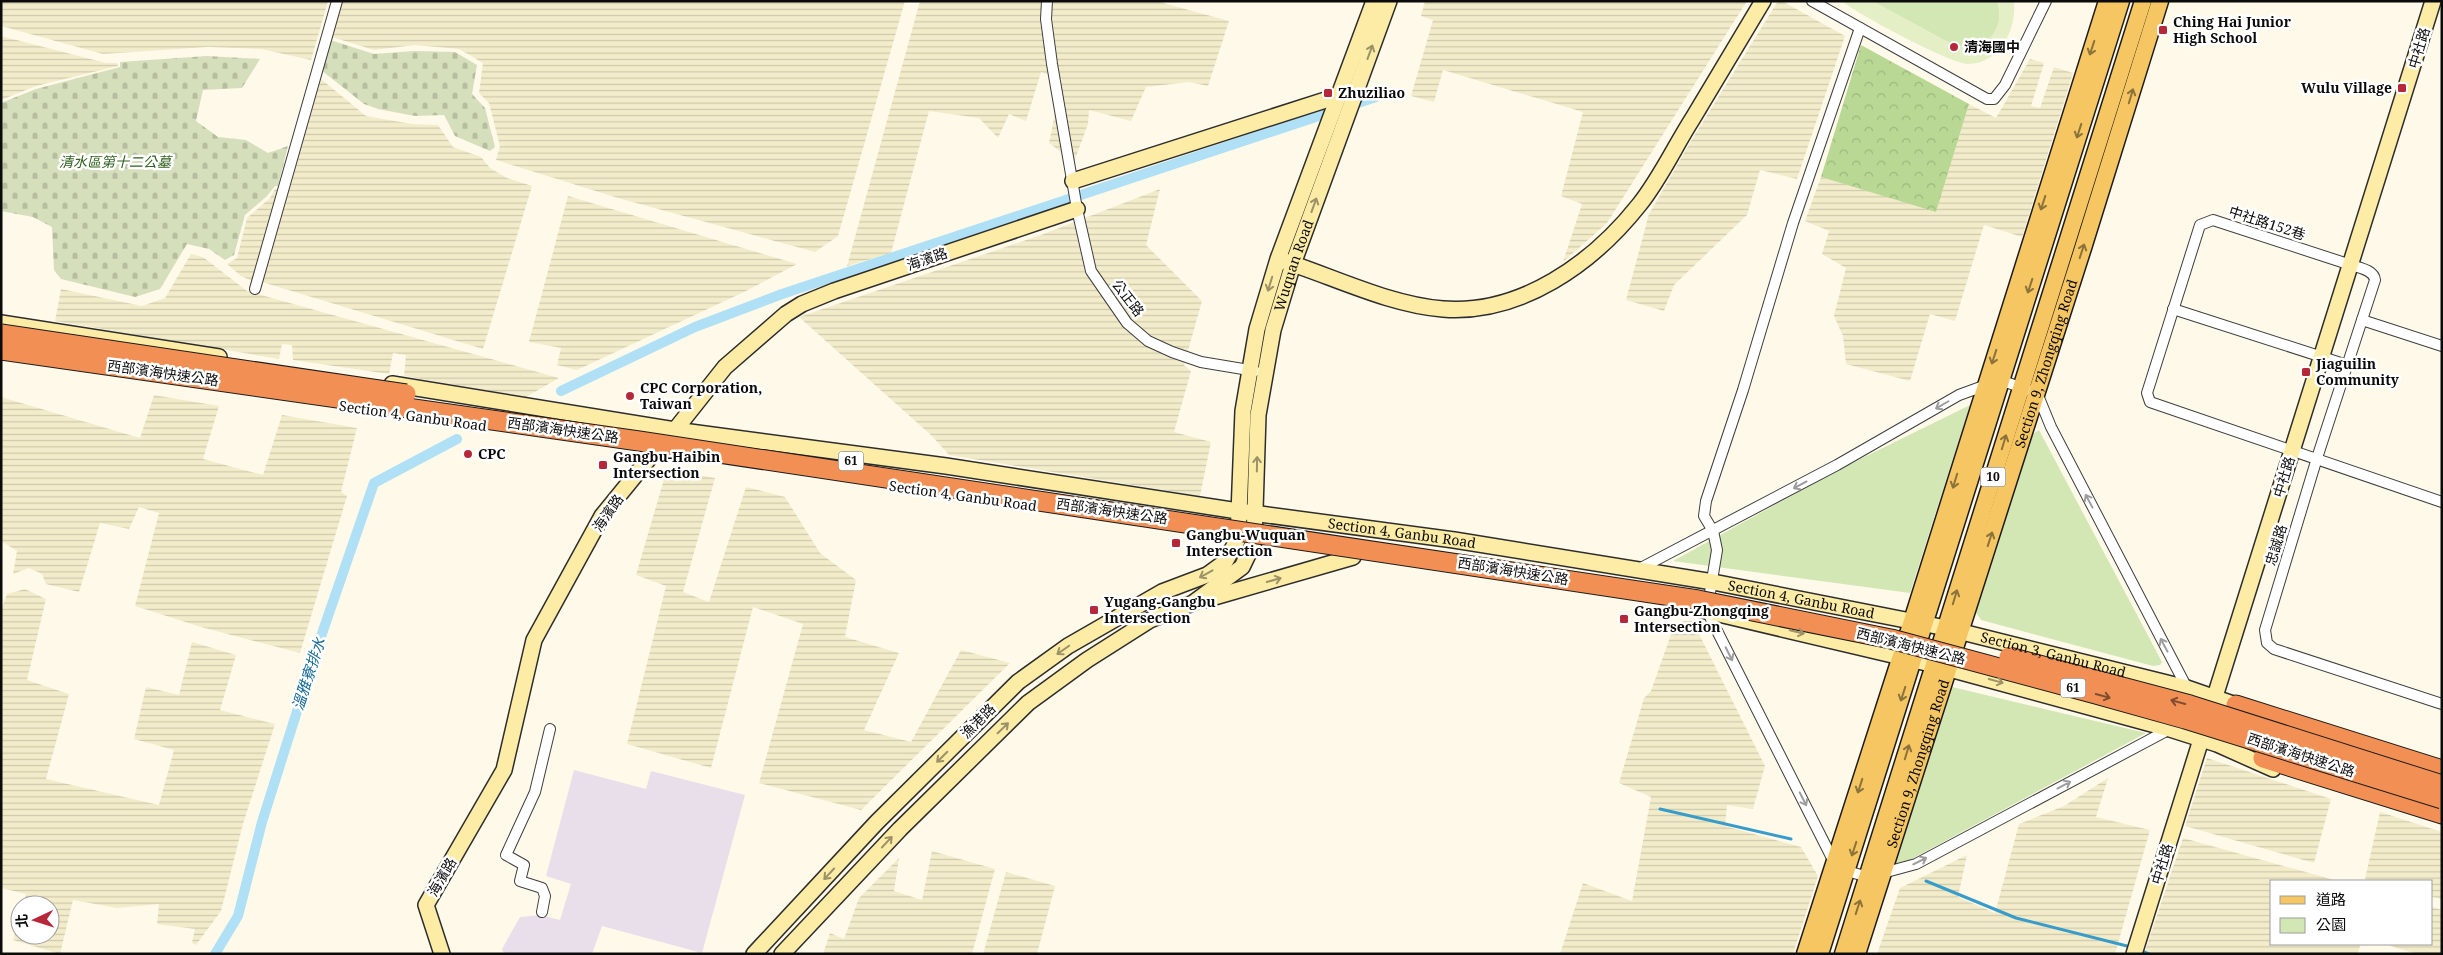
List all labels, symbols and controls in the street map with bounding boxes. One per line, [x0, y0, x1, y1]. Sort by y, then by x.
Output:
place label: Ching Hai Junior High School [2173, 12, 2292, 47]
marker: Ching Hai Junior High School [2157, 24, 2169, 36]
street label: 中社路 [2403, 25, 2434, 71]
place label: 清海國中 [1964, 37, 2020, 56]
one-way arrow [2087, 39, 2096, 55]
marker: 清海國中 [1948, 41, 1960, 53]
one-way arrow [1366, 45, 1375, 60]
place label: Wulu Village [2301, 78, 2392, 97]
marker: Wulu Village [2396, 82, 2408, 94]
place label: Zhuziliao [1338, 83, 1405, 102]
marker: Zhuziliao [1322, 87, 1334, 99]
one-way arrow [2127, 88, 2137, 104]
one-way arrow [2074, 123, 2084, 139]
park label: 清水區第十二公墓 [59, 152, 173, 171]
one-way arrow [2038, 194, 2047, 210]
one-way arrow [1310, 198, 1319, 213]
street label: 中社路152巷 [2226, 201, 2308, 244]
street label: Wuquan Road [1269, 217, 1318, 313]
street label: 海濱路 [904, 243, 950, 274]
one-way arrow [2078, 243, 2088, 259]
street label: 公正路 [1108, 275, 1149, 320]
one-way arrow [1265, 276, 1275, 292]
street label: Section 9, Zhongqing Road [2010, 276, 2082, 450]
one-way arrow [2025, 278, 2035, 294]
one-way arrow [1988, 349, 1998, 365]
place label: Jiaguilin Community [2315, 354, 2400, 389]
street label: 西部濱海快速公路 [106, 355, 220, 390]
marker: Jiaguilin Community [2300, 366, 2312, 378]
place label: CPC Corporation, Taiwan [640, 378, 762, 413]
marker: CPC Corporation, Taiwan [624, 390, 636, 402]
street label: Section 4, Ganbu Road [338, 396, 489, 435]
one-way arrow [1935, 401, 1949, 411]
street label: 西部濱海快速公路 [506, 412, 620, 447]
one-way arrow [1999, 434, 2009, 450]
place label: CPC [478, 444, 506, 463]
place label: Gangbu-Haibin Intersection [613, 447, 720, 482]
marker: CPC [462, 448, 474, 460]
road number: 61 [838, 452, 864, 471]
street label: 中社路 [2268, 454, 2299, 500]
one-way arrow [1252, 456, 1262, 472]
marker: Gangbu-Haibin Intersection [597, 459, 609, 471]
road number: 10 [1980, 468, 2006, 487]
one-way arrow [1950, 472, 1960, 488]
street label: Section 4, Ganbu Road [888, 476, 1039, 515]
one-way arrow [1793, 481, 1808, 490]
street label: 海濱路 [588, 490, 627, 535]
street label: 西部濱海快速公路 [1055, 493, 1169, 528]
one-way arrow [2084, 494, 2093, 509]
street label: Section 4, Ganbu Road [1327, 513, 1478, 552]
street label: 忠誠路 [2260, 522, 2291, 568]
place label: Gangbu-Wuquan Intersection [1186, 525, 1306, 560]
one-way arrow [1985, 531, 1995, 547]
marker: Gangbu-Wuquan Intersection [1170, 537, 1182, 549]
street label: 西部濱海快速公路 [1456, 552, 1570, 589]
one-way arrow [1199, 569, 1214, 579]
one-way arrow [1265, 575, 1281, 585]
street label: Section 4, Ganbu Road [1727, 575, 1877, 623]
one-way arrow [1951, 590, 1961, 606]
place label: Yugang-Gangbu Intersection [1104, 592, 1216, 627]
place label: Gangbu-Zhongqing Intersection [1634, 601, 1769, 636]
marker: Yugang-Gangbu Intersection [1088, 604, 1100, 616]
marker: Gangbu-Zhongqing Intersection [1618, 613, 1630, 625]
street label: 西部濱海快速公路 [1854, 623, 1968, 668]
street label: Section 3, Ganbu Road [1979, 627, 2128, 682]
one-way arrow [1789, 628, 1805, 637]
water label: 溫雅寮排水 [287, 634, 329, 712]
one-way arrow [2159, 638, 2169, 653]
one-way arrow [1056, 645, 1070, 655]
one-way arrow [1724, 647, 1734, 662]
street label: Section 9, Zhongqing Road [1882, 676, 1954, 850]
one-way arrow [1987, 677, 2003, 687]
road number: 61 [2060, 678, 2086, 698]
one-way arrow [1898, 686, 1907, 701]
one-way arrow [2095, 692, 2111, 701]
one-way arrow [2171, 697, 2187, 706]
street label: 漁港路 [956, 699, 999, 742]
one-way arrow [997, 722, 1009, 734]
street label: 西部濱海快速公路 [2245, 728, 2357, 781]
one-way arrow [1903, 745, 1912, 761]
one-way arrow [936, 751, 948, 763]
one-way arrow [1854, 778, 1864, 794]
one-way arrow [2056, 780, 2071, 789]
one-way arrow [1798, 792, 1808, 807]
one-way arrow [881, 836, 893, 848]
one-way arrow [1849, 841, 1858, 856]
street label: 中社路 [2146, 841, 2177, 887]
street label: 海濱路 [423, 854, 460, 900]
one-way arrow [1913, 856, 1928, 866]
one-way arrow [823, 867, 835, 880]
legend [2270, 880, 2433, 945]
text: 道路 [2316, 889, 2346, 909]
north arrow [10, 895, 60, 945]
one-way arrow [1854, 900, 1863, 916]
text: 北 [12, 913, 31, 929]
text: 公園 [2316, 914, 2346, 934]

